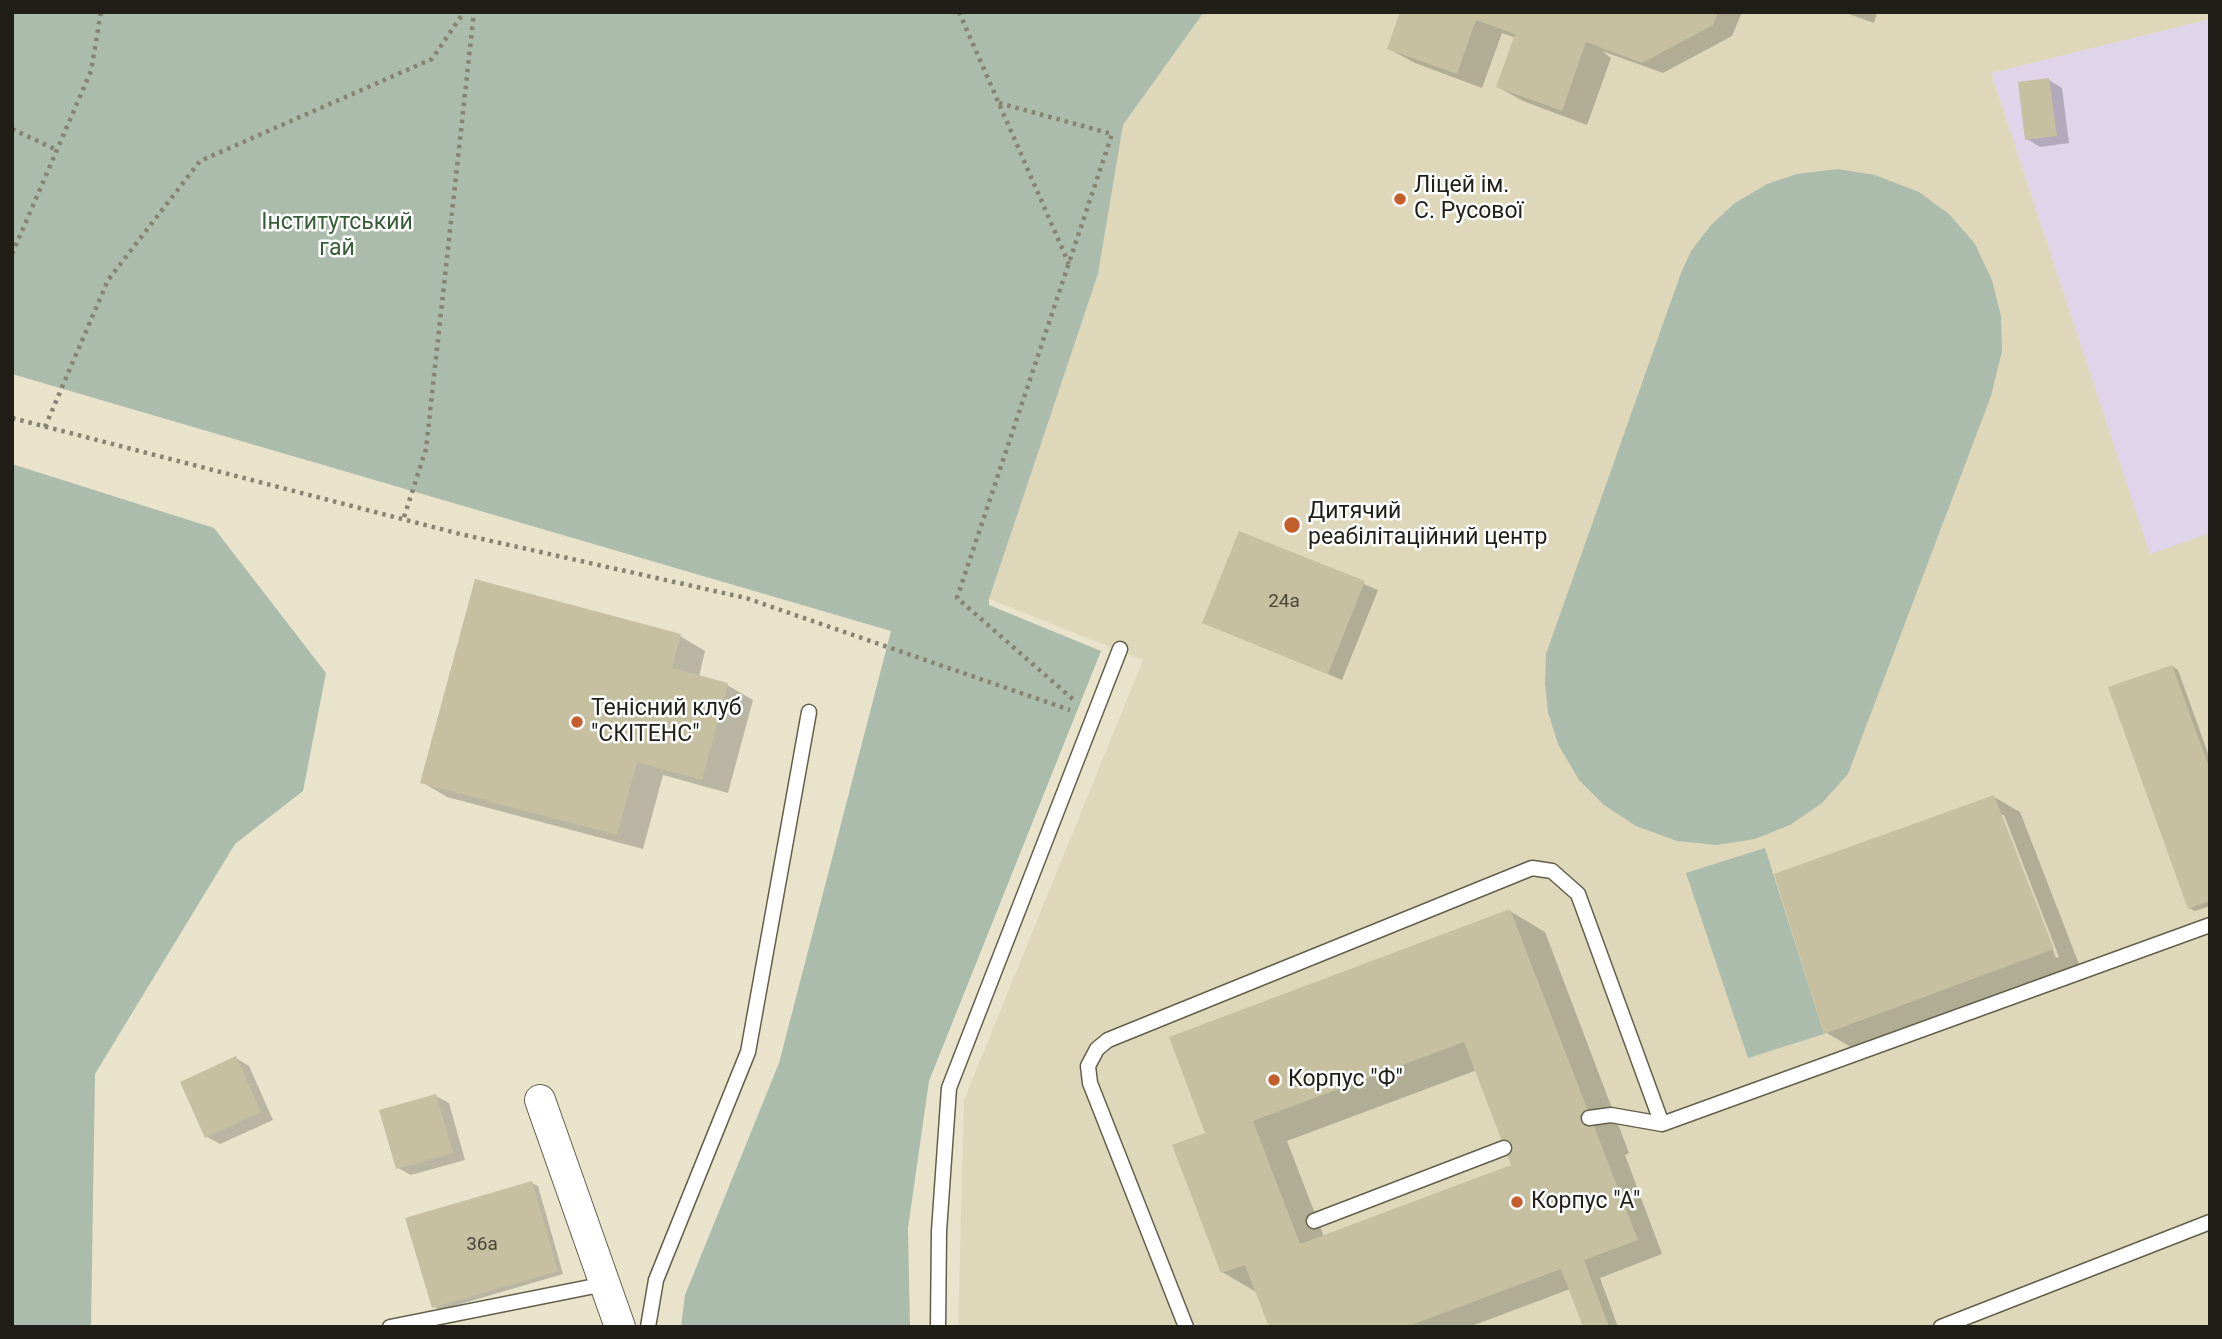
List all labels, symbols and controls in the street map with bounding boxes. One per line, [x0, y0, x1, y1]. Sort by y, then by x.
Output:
place label: Ліцей ім. С. Русової [1414, 172, 1523, 226]
marker: Ліцей ім. С. Русової [1392, 191, 1408, 207]
park label: Інститутський гай [261, 209, 413, 263]
place label: Дитячий реабілітаційний центр [1308, 498, 1547, 552]
marker: Дитячий реабілітаційний центр [1282, 515, 1302, 535]
house number: 24а [1268, 591, 1300, 613]
place label: Тенісний клуб "СКІТЕНС" [591, 695, 742, 749]
marker: Тенісний клуб "СКІТЕНС" [569, 714, 585, 730]
place label: Корпус "Ф" [1288, 1066, 1403, 1094]
marker: Корпус "Ф" [1266, 1072, 1282, 1088]
place label: Корпус "А" [1531, 1188, 1640, 1216]
marker: Корпус "А" [1509, 1194, 1525, 1210]
house number: 36а [466, 1234, 498, 1256]

